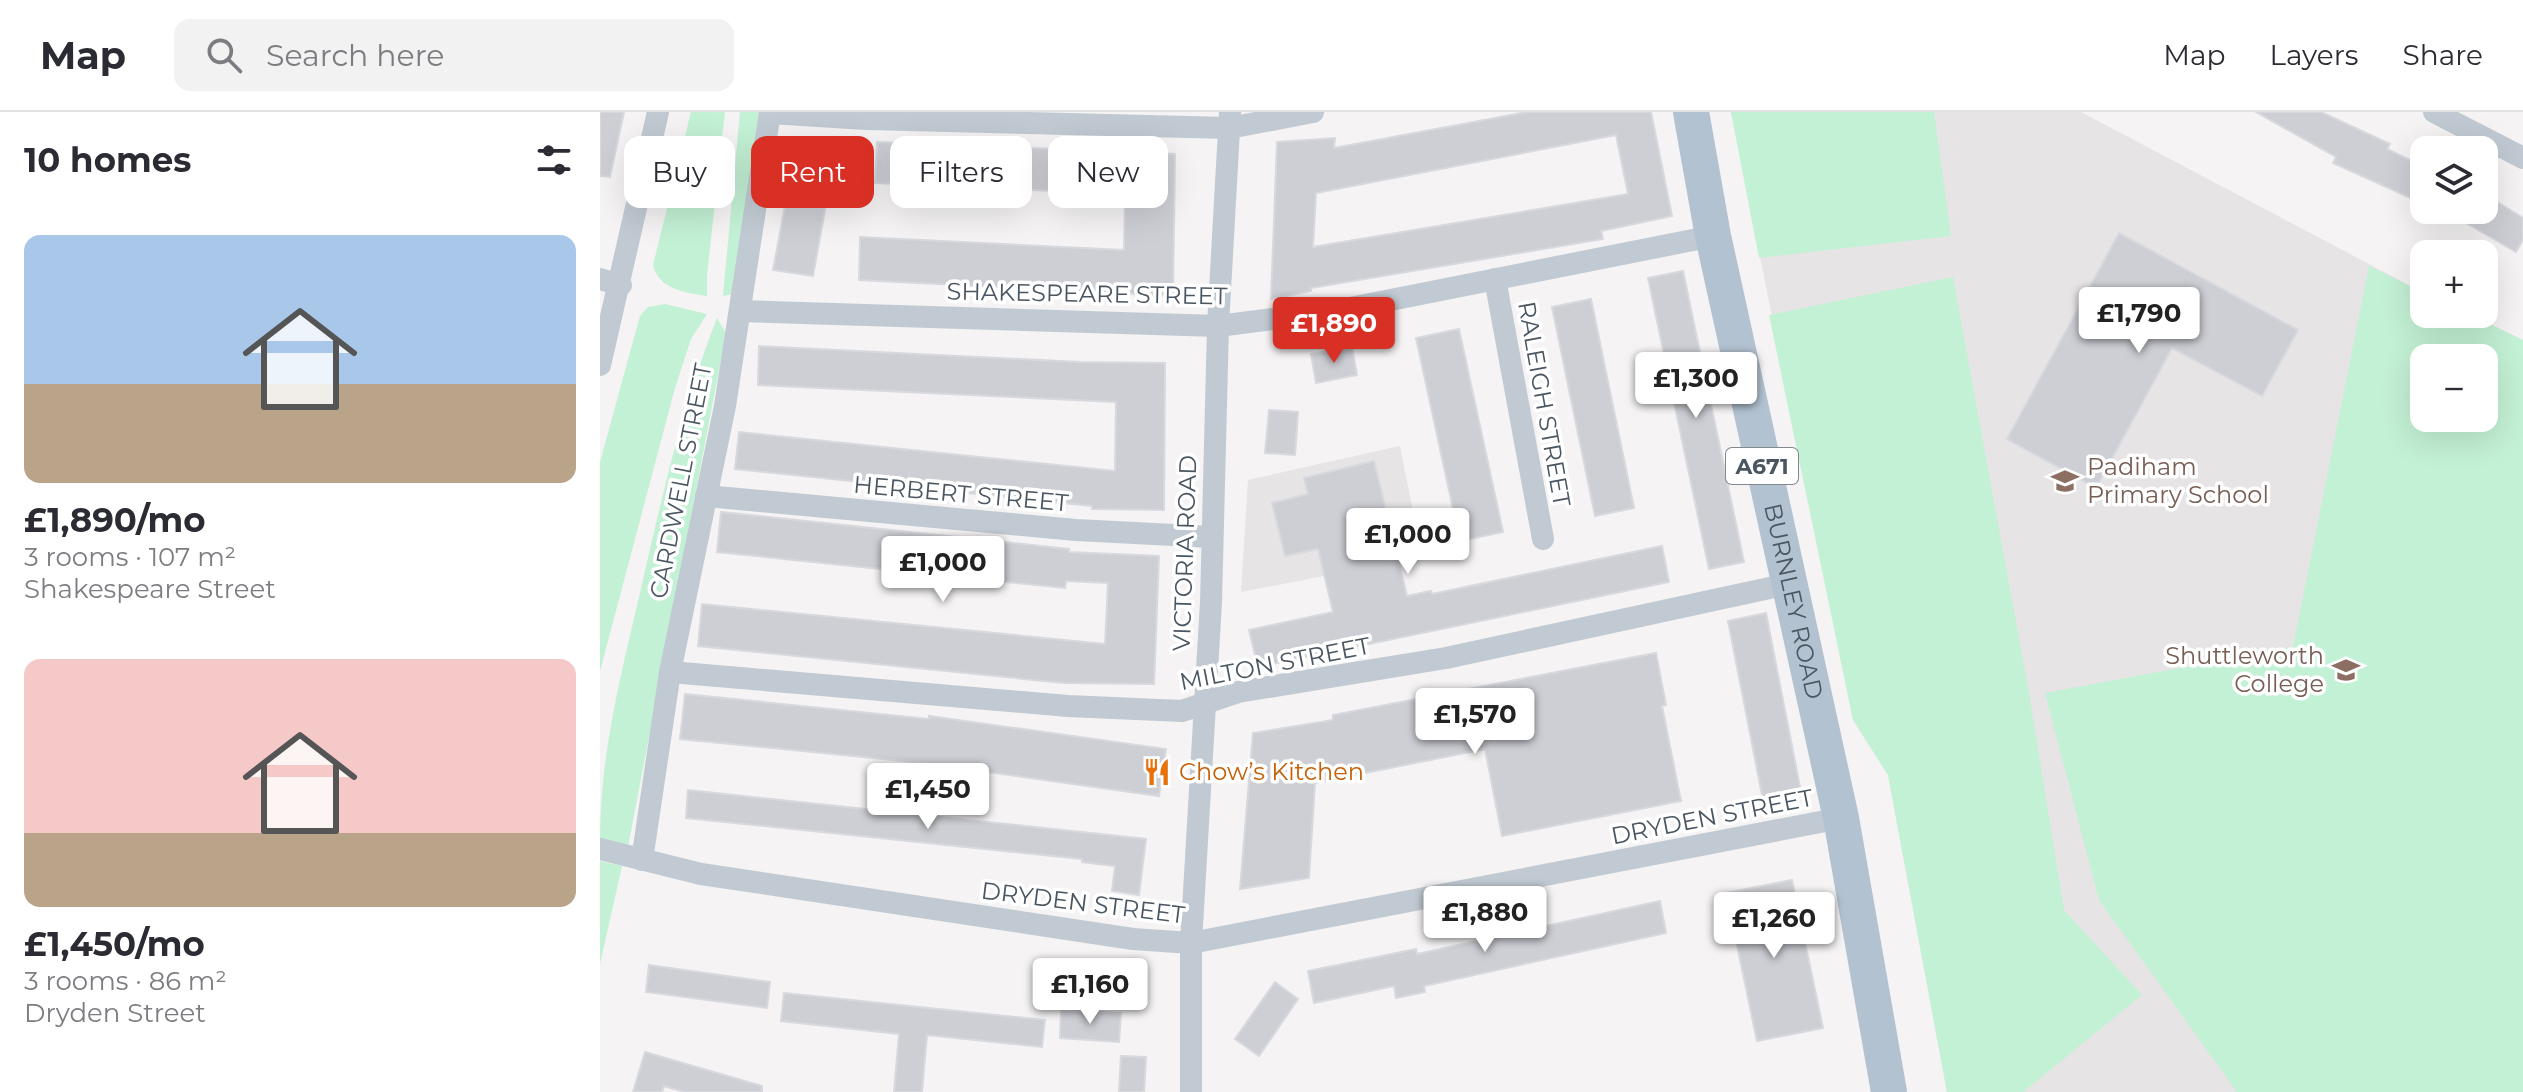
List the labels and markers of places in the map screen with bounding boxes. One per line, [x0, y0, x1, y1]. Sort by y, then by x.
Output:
pin: £1,790 [2074, 287, 2204, 355]
pin: £1,890 [1269, 297, 1399, 365]
pin: £1,300 [1631, 352, 1761, 420]
place label: Padiham Primary School [2087, 452, 2269, 509]
school or university icon: Padiham Primary School [2050, 466, 2080, 496]
pin: £1,000 [1343, 508, 1473, 576]
pin: £1,000 [878, 536, 1008, 604]
place label: Shuttleworth College [2165, 641, 2324, 698]
school or university icon: Shuttleworth College [2331, 655, 2361, 685]
pin: £1,570 [1410, 688, 1540, 756]
restaurant icon: Chow’s Kitchen [1142, 757, 1172, 787]
place label: Chow’s Kitchen [1179, 757, 1364, 786]
pin: £1,450 [863, 763, 993, 831]
pin: £1,880 [1420, 886, 1550, 954]
pin: £1,260 [1709, 892, 1839, 960]
pin: £1,160 [1025, 958, 1155, 1026]

